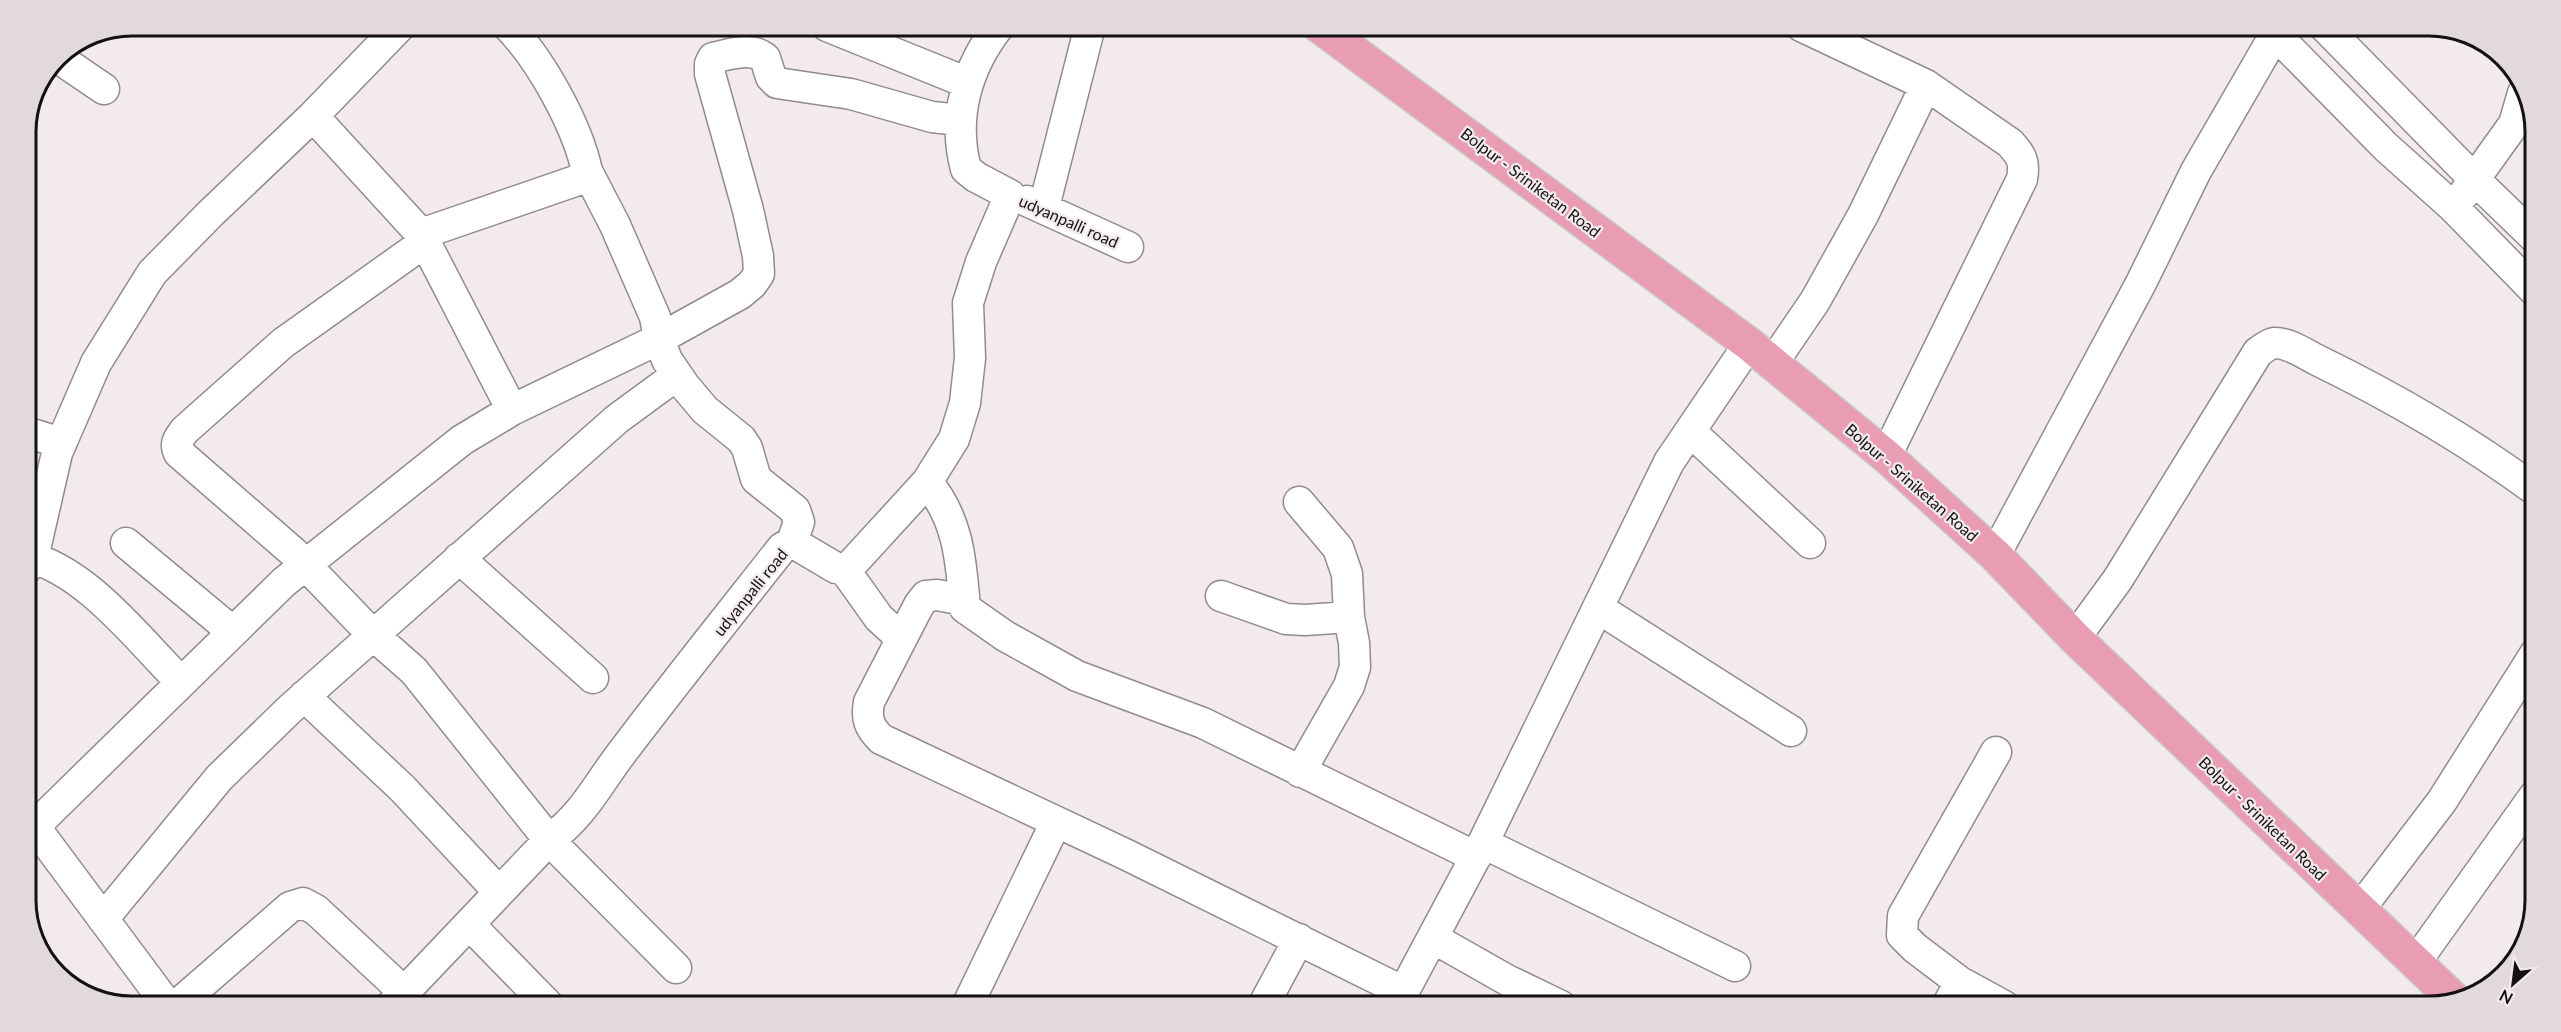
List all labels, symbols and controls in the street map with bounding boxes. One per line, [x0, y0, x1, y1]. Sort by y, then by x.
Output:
street label: Bolpur - Sriniketan Road [1457, 123, 1605, 241]
street label: udyanpalli road [1016, 191, 1122, 251]
street label: Bolpur - Sriniketan Road [1842, 419, 1982, 545]
street label: udyanpalli road [709, 545, 791, 639]
street label: Bolpur - Sriniketan Road [2195, 752, 2331, 884]
north arrow [2483, 954, 2543, 1014]
text: N [2496, 986, 2516, 1009]

